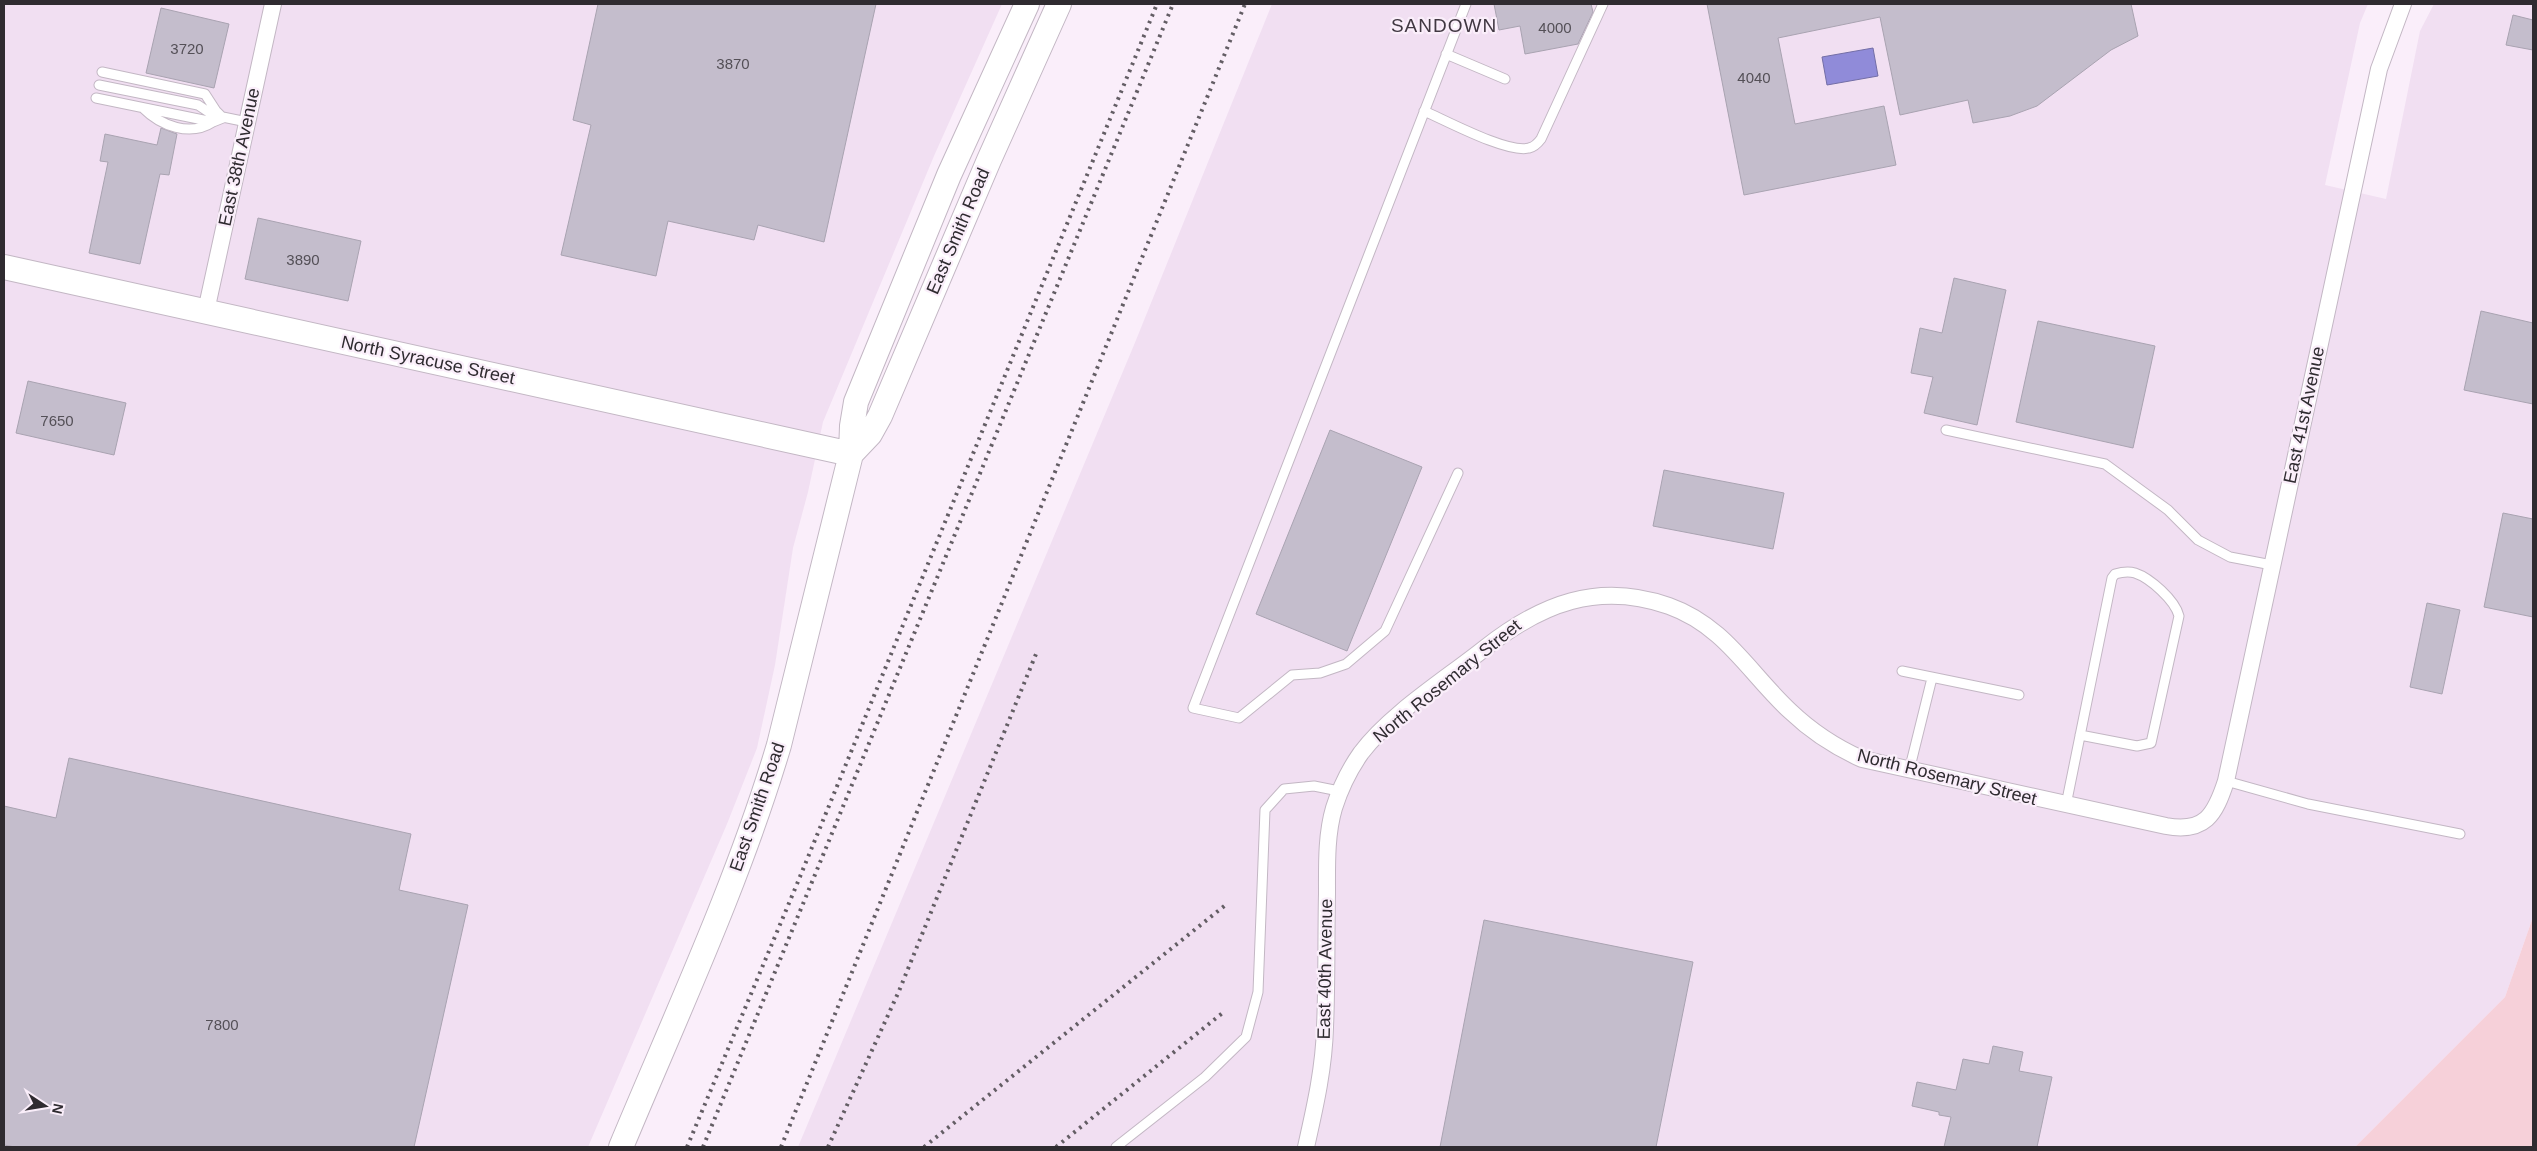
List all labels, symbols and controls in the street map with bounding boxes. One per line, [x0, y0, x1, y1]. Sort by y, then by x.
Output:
district label: SANDOWN [1391, 15, 1497, 36]
house number: 4000 [1538, 19, 1572, 36]
house number: 3720 [170, 40, 204, 57]
house number: 3870 [716, 55, 750, 72]
house number: 4040 [1737, 69, 1771, 86]
street label: East 38th Avenue [215, 86, 263, 228]
street label: East Smith Road [922, 165, 994, 297]
house number: 3890 [286, 251, 320, 268]
street label: North Syracuse Street [339, 332, 517, 388]
street label: East 41st Avenue [2280, 345, 2328, 485]
house number: 7650 [40, 412, 74, 429]
street label: North Rosemary Street [1369, 615, 1525, 747]
street label: East Smith Road [726, 740, 788, 874]
street label: North Rosemary Street [1855, 745, 2039, 809]
street label: East 40th Avenue [1314, 898, 1336, 1040]
house number: 7800 [205, 1016, 239, 1033]
north arrow [20, 1081, 70, 1131]
text: N [49, 1102, 67, 1115]

